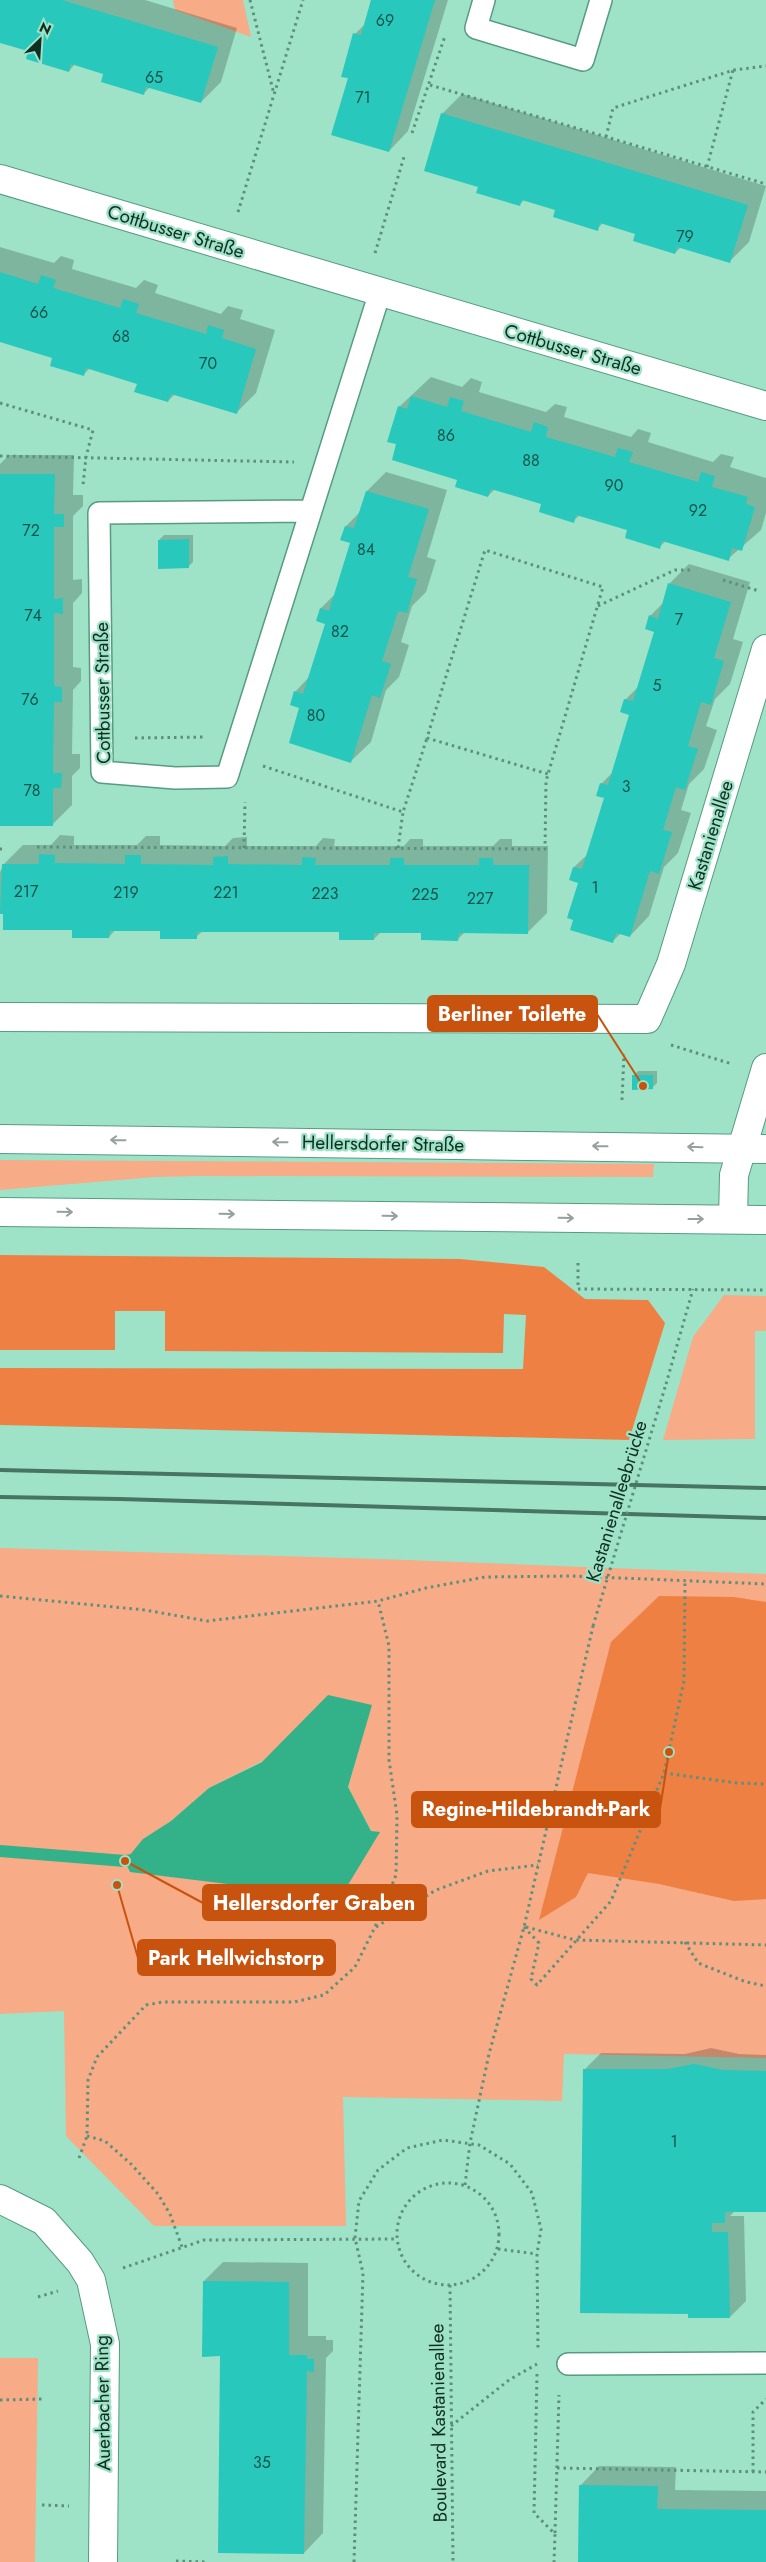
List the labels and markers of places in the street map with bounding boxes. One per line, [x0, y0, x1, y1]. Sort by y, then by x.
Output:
callout: Berliner Toilette [428, 996, 597, 1031]
callout: Regine-Hildebrandt-Park [412, 1792, 660, 1827]
callout: Hellersdorfer Graben [203, 1885, 426, 1920]
callout: Park Hellwichstorp [138, 1940, 335, 1975]

